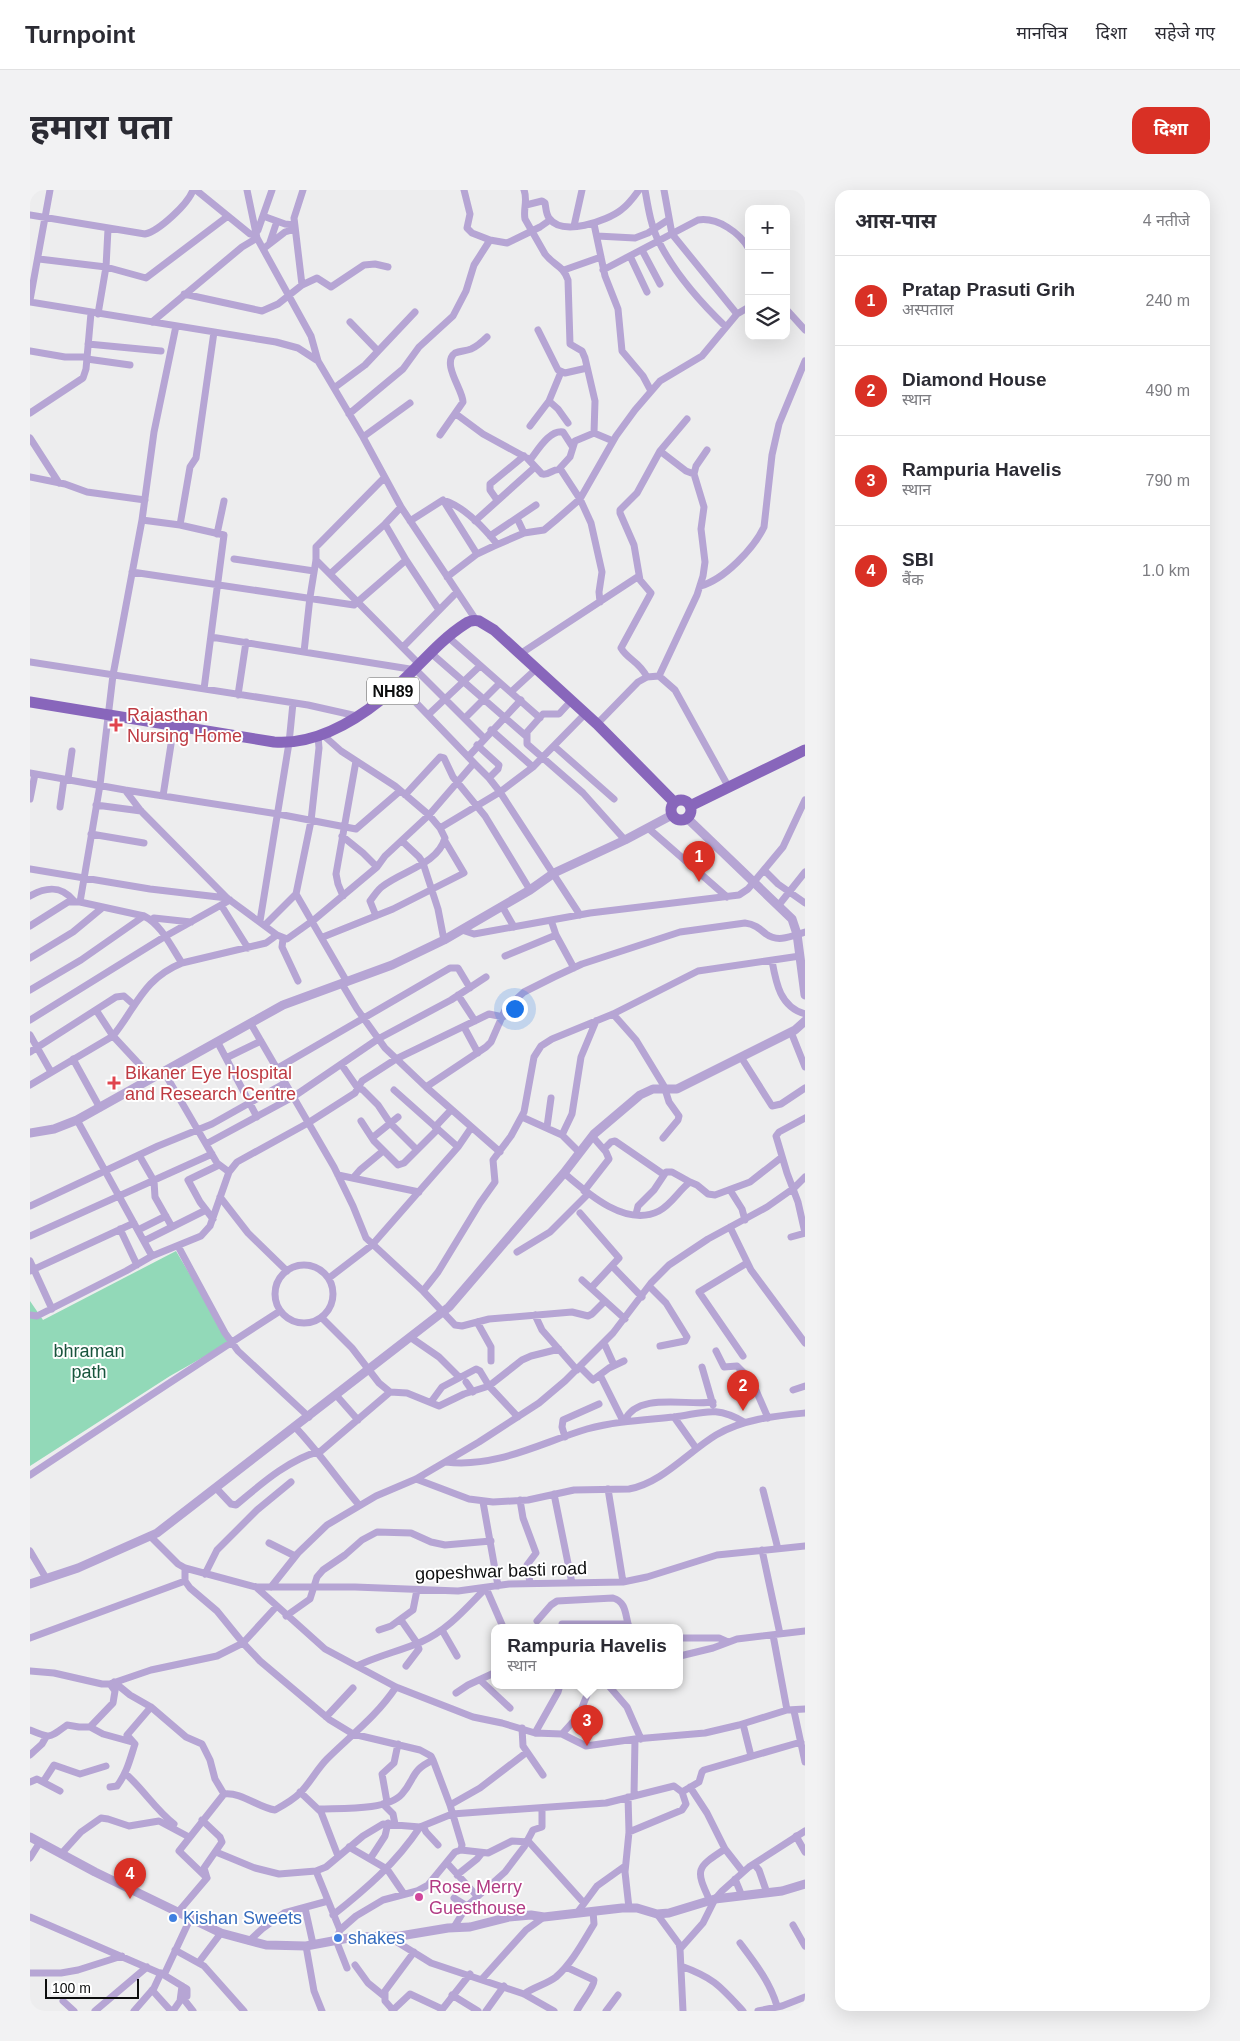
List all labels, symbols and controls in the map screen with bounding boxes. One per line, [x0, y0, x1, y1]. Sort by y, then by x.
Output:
text: Turnpoint [25, 21, 135, 48]
text: मानचित्र [1016, 23, 1068, 43]
text: दिशा [1096, 23, 1127, 43]
text: सहेजे गए [1155, 23, 1215, 43]
text: हमारा पता [30, 107, 172, 146]
button: दिशा [1132, 107, 1210, 154]
map controls [745, 205, 790, 340]
button: + [745, 205, 790, 250]
text: आस-पास [855, 209, 936, 232]
text: 4 नतीजे [1143, 212, 1190, 229]
button: − [745, 250, 790, 295]
text: Pratap Prasuti Grih [902, 279, 1075, 300]
text: 1 [867, 292, 875, 309]
text: 240 m [1146, 292, 1190, 309]
button: layers [745, 295, 790, 340]
text: अस्पताल [902, 301, 954, 318]
text: Diamond House [902, 369, 1047, 390]
text: 2 [867, 382, 875, 399]
text: 490 m [1146, 382, 1190, 399]
text: स्थान [902, 391, 931, 408]
text: Rampuria Havelis [902, 459, 1061, 480]
text: 3 [867, 472, 875, 489]
text: 790 m [1146, 472, 1190, 489]
text: स्थान [902, 481, 931, 498]
text: SBI [902, 549, 934, 570]
text: 4 [867, 562, 875, 579]
text: 1.0 km [1142, 562, 1190, 579]
text: बैंक [902, 571, 923, 588]
road number: NH89 [367, 678, 419, 704]
place label: Rajasthan Nursing Home [127, 705, 242, 746]
marker: Rajasthan Nursing Home [109, 718, 123, 732]
pin: 1 [683, 841, 715, 882]
your location [502, 996, 528, 1022]
place label: Bikaner Eye Hospital and Research Centre [125, 1063, 296, 1104]
marker: Bikaner Eye Hospital and Research Centre [107, 1076, 121, 1090]
park label: bhraman path [53, 1341, 125, 1382]
pin: 2 [727, 1370, 759, 1411]
street label: gopeshwar basti road [415, 1558, 587, 1584]
popup [491, 1624, 683, 1689]
text: Rampuria Havelis [507, 1635, 667, 1656]
text: स्थान [507, 1657, 536, 1674]
pin: 3 [571, 1705, 603, 1746]
pin: 4 [114, 1858, 146, 1899]
place label: Rose Merry Guesthouse [429, 1877, 526, 1918]
marker: Rose Merry Guesthouse [413, 1891, 425, 1903]
place label: Kishan Sweets [183, 1908, 302, 1928]
marker: Kishan Sweets [167, 1912, 179, 1924]
place label: shakes [348, 1928, 405, 1948]
marker: shakes [332, 1932, 344, 1944]
scale bar [45, 1976, 139, 1999]
text: 100 m [52, 1980, 91, 1996]

